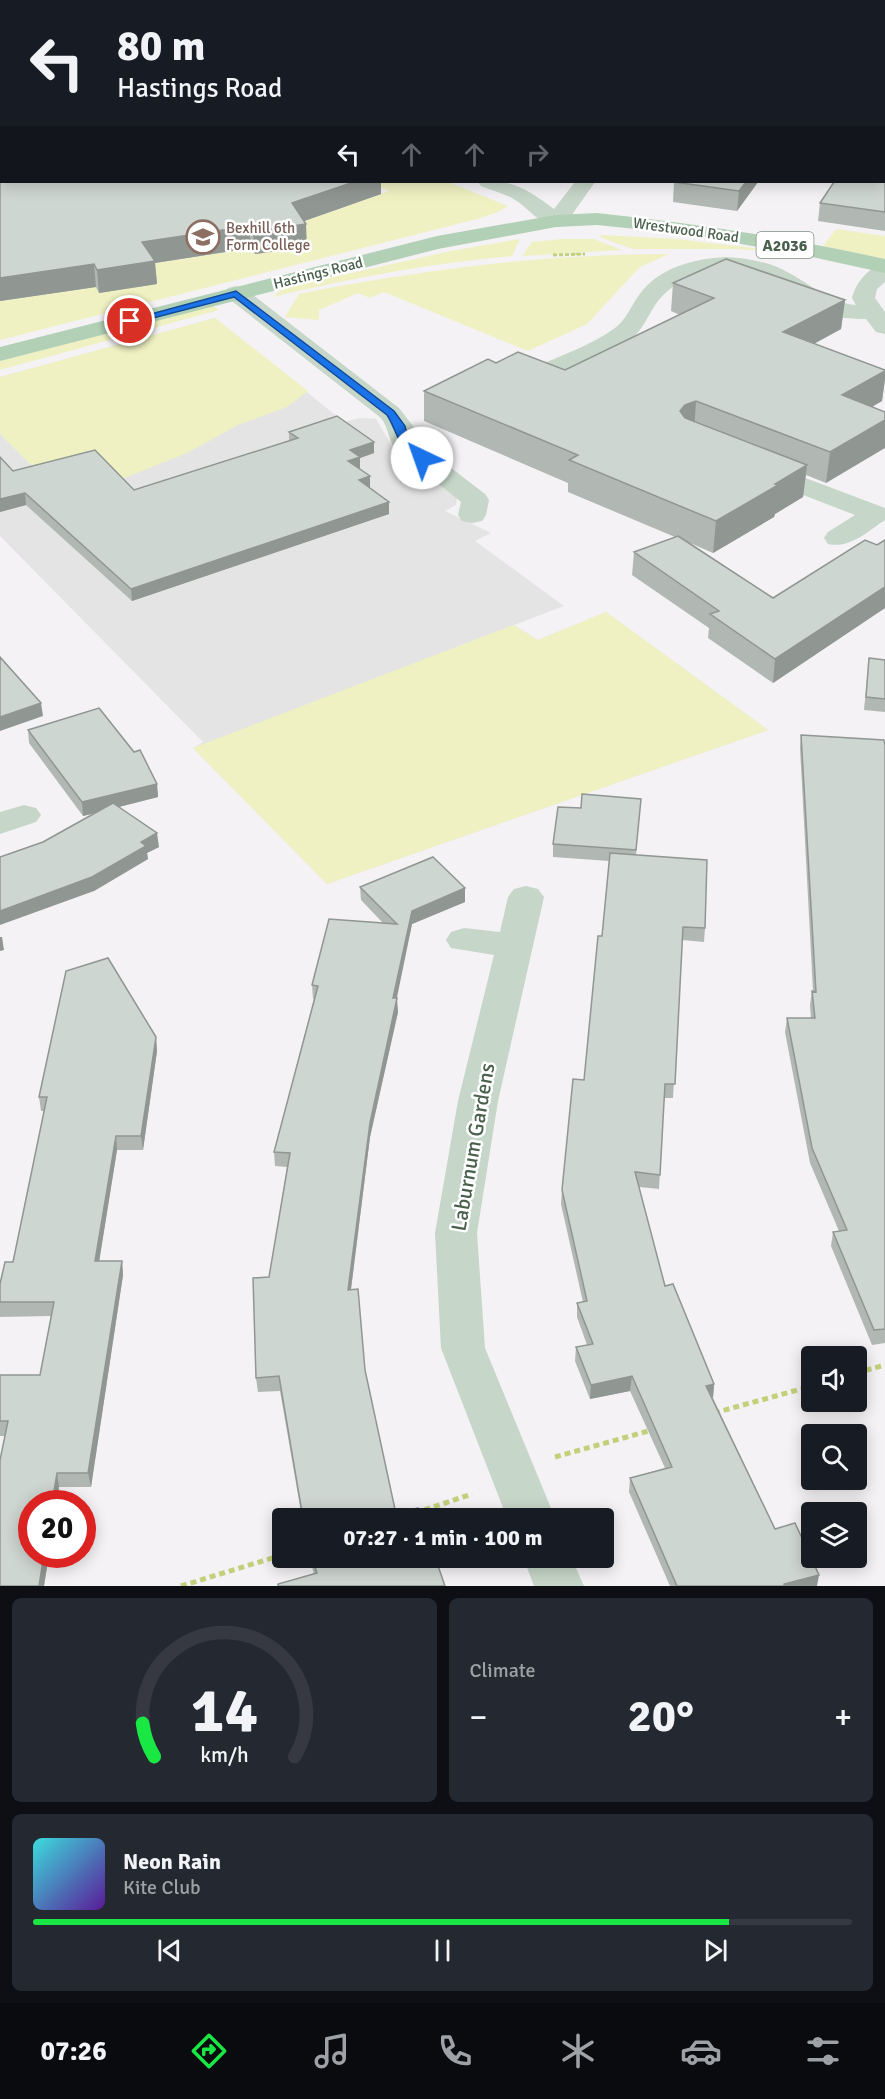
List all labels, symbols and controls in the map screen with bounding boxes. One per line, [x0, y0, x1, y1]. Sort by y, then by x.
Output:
text: 80 m [117, 21, 206, 72]
icon: left [18, 24, 96, 102]
text: Hastings Road [117, 72, 282, 105]
icon: left [332, 138, 365, 171]
icon: ahead [395, 138, 428, 171]
icon: ahead [458, 138, 491, 171]
icon: right [521, 138, 554, 171]
street label: Wrestwood Road [632, 214, 740, 246]
school or university icon: Bexhill 6th Form College [185, 219, 221, 255]
place label: Bexhill 6th Form College [226, 219, 310, 254]
road number: A2036 [756, 232, 814, 258]
street label: Hastings Road [271, 253, 365, 293]
pin [104, 295, 155, 346]
icon: arrive [113, 304, 146, 337]
position arrow [390, 426, 454, 490]
street label: Laburnum Gardens [445, 1061, 501, 1233]
map controls [801, 1346, 867, 1568]
button: sound [801, 1346, 867, 1412]
button: search [801, 1424, 867, 1490]
speed limit sign: 20 [18, 1490, 96, 1568]
button: layers [801, 1502, 867, 1568]
text: 07:27 · 1 min · 100 m [343, 1524, 543, 1551]
text: Climate [470, 1658, 535, 1683]
text: 14 [191, 1672, 258, 1749]
text: 20° [627, 1689, 694, 1744]
text: − [470, 1697, 487, 1738]
text: + [834, 1697, 852, 1738]
text: km/h [200, 1742, 249, 1768]
text: Neon Rain [123, 1848, 221, 1875]
text: Kite Club [123, 1875, 201, 1900]
icon: previous [153, 1934, 186, 1967]
icon: pause [426, 1934, 459, 1967]
icon: next [699, 1934, 732, 1967]
icon: directions [188, 2030, 230, 2072]
icon: music [311, 2030, 353, 2072]
icon: phone [434, 2030, 476, 2072]
icon: climate [557, 2030, 599, 2072]
icon: car [680, 2030, 722, 2072]
icon: filters [802, 2030, 844, 2072]
text: 07:26 [40, 2035, 107, 2068]

